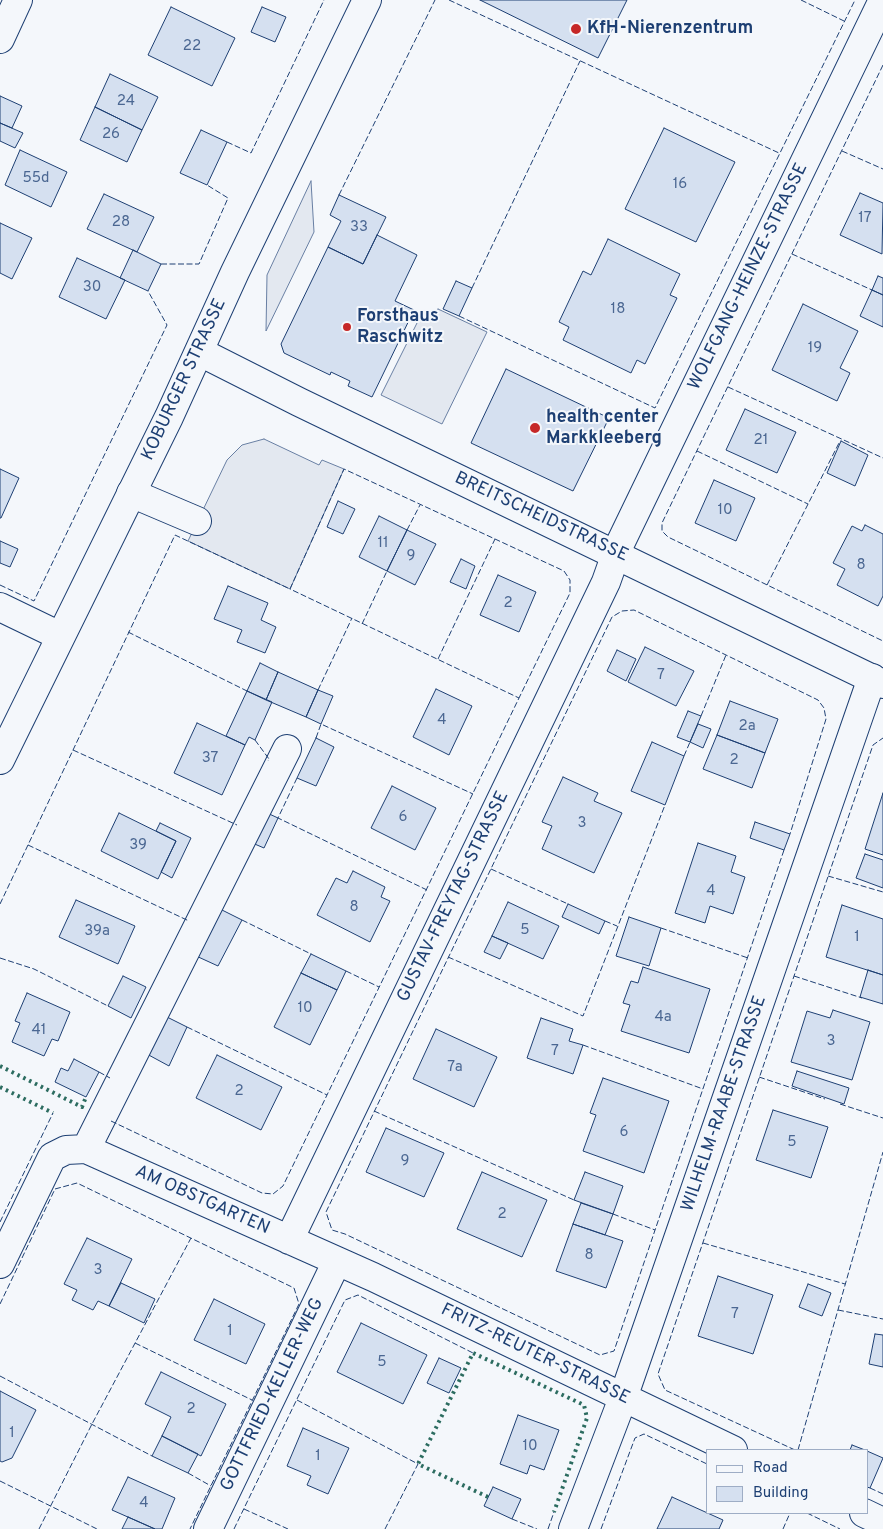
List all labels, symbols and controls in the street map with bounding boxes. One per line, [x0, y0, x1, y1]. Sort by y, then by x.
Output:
place label: KfH-Nierenzentrum [587, 18, 753, 40]
marker: KfH-Nierenzentrum [569, 22, 583, 36]
house number: 22 [183, 38, 201, 56]
house number: 24 [117, 93, 135, 111]
house number: 26 [102, 126, 120, 144]
street label: WOLFGANG-HEINZE-STRASSE [685, 160, 813, 394]
house number: 55d [22, 170, 50, 188]
house number: 16 [673, 176, 687, 194]
house number: 17 [858, 210, 872, 228]
house number: 28 [112, 214, 130, 232]
house number: 33 [350, 219, 368, 237]
house number: 30 [83, 279, 101, 297]
street label: KOBURGER STRASSE [138, 296, 232, 464]
house number: 18 [611, 301, 625, 319]
place label: Forsthaus Raschwitz [357, 306, 443, 348]
marker: Forsthaus Raschwitz [341, 321, 353, 333]
house number: 19 [808, 340, 822, 358]
place label: health center Markkleeberg [546, 407, 662, 449]
marker: health center Markkleeberg [528, 421, 542, 435]
house number: 21 [754, 432, 768, 450]
street label: BREITSCHEIDSTRASSE [451, 468, 631, 568]
house number: 10 [717, 502, 733, 520]
house number: 11 [377, 535, 389, 553]
house number: 9 [407, 548, 415, 566]
house number: 8 [856, 557, 866, 575]
house number: 2 [503, 595, 513, 613]
house number: 7 [657, 667, 665, 685]
house number: 4 [437, 712, 447, 730]
house number: 2a [738, 718, 756, 736]
house number: 37 [202, 750, 218, 768]
house number: 2 [729, 752, 739, 770]
street label: GUSTAV-FREYTAG-STRASSE [394, 788, 514, 1006]
house number: 6 [399, 809, 407, 827]
house number: 3 [577, 815, 587, 833]
house number: 39 [129, 837, 147, 855]
house number: 4 [706, 883, 716, 901]
house number: 8 [349, 899, 359, 917]
house number: 5 [520, 922, 530, 940]
house number: 39a [84, 923, 110, 941]
house number: 1 [854, 929, 860, 947]
street label: WILHELM-RAABE-STRASSE [678, 993, 772, 1215]
house number: 10 [297, 1000, 313, 1018]
house number: 4a [654, 1009, 672, 1027]
house number: 41 [32, 1022, 46, 1040]
house number: 3 [826, 1033, 836, 1051]
house number: 7 [551, 1043, 559, 1061]
house number: 7a [447, 1059, 463, 1077]
house number: 2 [234, 1083, 244, 1101]
house number: 6 [620, 1124, 628, 1142]
house number: 5 [787, 1134, 797, 1152]
house number: 9 [401, 1153, 409, 1171]
street label: AM OBSTGARTEN [131, 1162, 273, 1240]
house number: 2 [497, 1206, 507, 1224]
house number: 8 [584, 1247, 594, 1265]
house number: 3 [93, 1262, 103, 1280]
street label: GOTTFRIED-KELLER-WEG [217, 1295, 329, 1495]
street label: FRITZ-REUTER-STRASSE [437, 1300, 633, 1410]
house number: 7 [731, 1306, 739, 1324]
house number: 1 [227, 1323, 233, 1341]
house number: 5 [377, 1354, 387, 1372]
house number: 2 [186, 1401, 196, 1419]
house number: 1 [9, 1425, 15, 1443]
house number: 10 [522, 1438, 538, 1456]
house number: 1 [315, 1448, 321, 1466]
legend [706, 1449, 868, 1514]
text: Road [753, 1459, 788, 1478]
text: Building [753, 1484, 808, 1503]
house number: 4 [139, 1495, 149, 1513]

